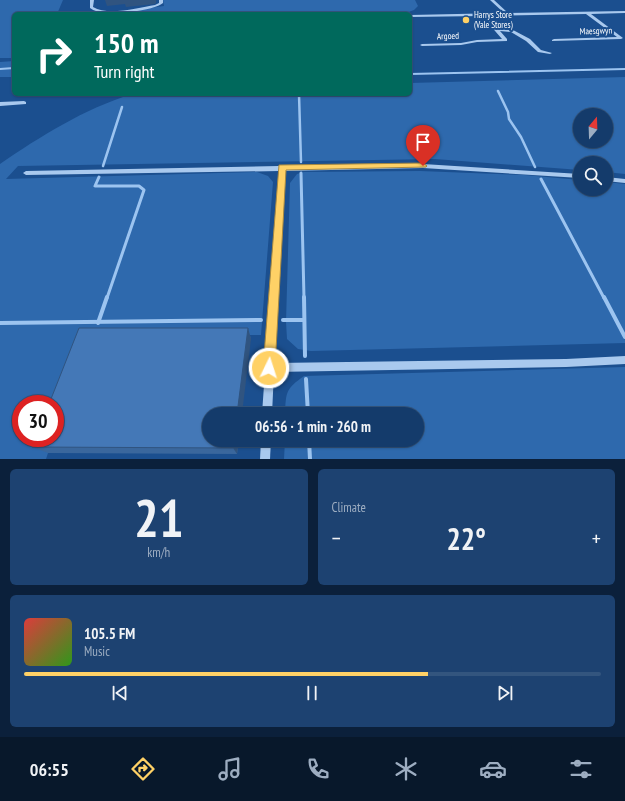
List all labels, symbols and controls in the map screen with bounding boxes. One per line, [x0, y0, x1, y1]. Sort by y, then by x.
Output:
place label: Harrys Store (Vale Stores) [474, 9, 514, 31]
marker: Harrys Store (Vale Stores) [461, 15, 471, 25]
text: 150 m [94, 24, 158, 61]
street label: Maesgwyn [579, 24, 613, 37]
icon: right [28, 28, 80, 80]
street label: Argoed [437, 30, 459, 41]
text: Turn right [94, 60, 154, 83]
north arrow [573, 108, 613, 148]
map controls [573, 108, 613, 196]
pin [406, 125, 440, 166]
icon: arrive [412, 131, 434, 153]
button: search [573, 156, 613, 196]
position arrow [248, 347, 290, 389]
speed limit sign: 30 [12, 395, 64, 447]
text: 06:56 · 1 min · 260 m [255, 417, 371, 436]
text: 21 [134, 484, 184, 551]
text: Climate [332, 499, 366, 516]
text: 22° [446, 519, 486, 558]
text: − [332, 524, 341, 552]
text: + [592, 524, 601, 552]
text: km/h [147, 544, 170, 561]
text: 105.5 FM [84, 624, 135, 643]
text: Music [84, 643, 110, 660]
icon: previous [109, 682, 131, 704]
icon: pause [301, 682, 323, 704]
icon: next [494, 682, 516, 704]
icon: directions [129, 755, 157, 783]
icon: music [216, 755, 244, 783]
icon: phone [304, 755, 332, 783]
icon: climate [392, 755, 420, 783]
icon: car [479, 755, 507, 783]
icon: filters [567, 755, 595, 783]
text: 06:55 [30, 758, 69, 781]

